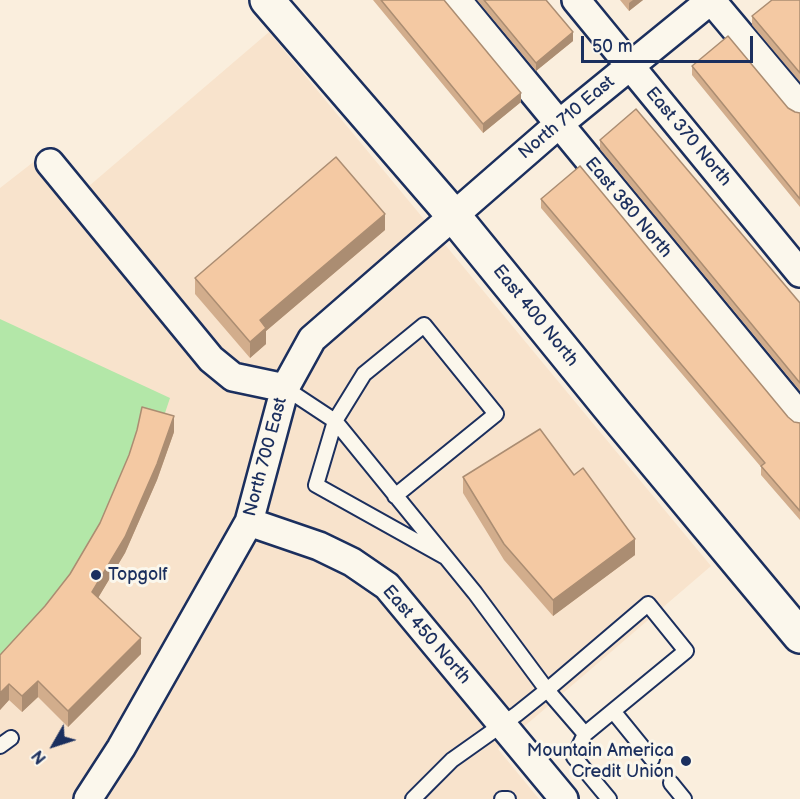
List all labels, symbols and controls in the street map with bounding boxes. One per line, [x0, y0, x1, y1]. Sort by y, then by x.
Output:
scale bar [584, 24, 756, 62]
text: 50 m [592, 36, 633, 57]
street label: North 710 East [515, 72, 619, 164]
street label: East 370 North [640, 83, 736, 191]
street label: East 380 North [580, 153, 676, 263]
street label: East 400 North [487, 261, 583, 371]
street label: North 700 East [240, 395, 292, 519]
place label: Topgolf [108, 564, 168, 586]
marker: Topgolf [89, 568, 103, 582]
street label: East 450 North [377, 581, 475, 689]
north arrow [24, 715, 84, 775]
place label: Mountain America Credit Union [527, 740, 674, 783]
text: N [28, 746, 51, 767]
marker: Mountain America Credit Union [679, 754, 693, 768]

